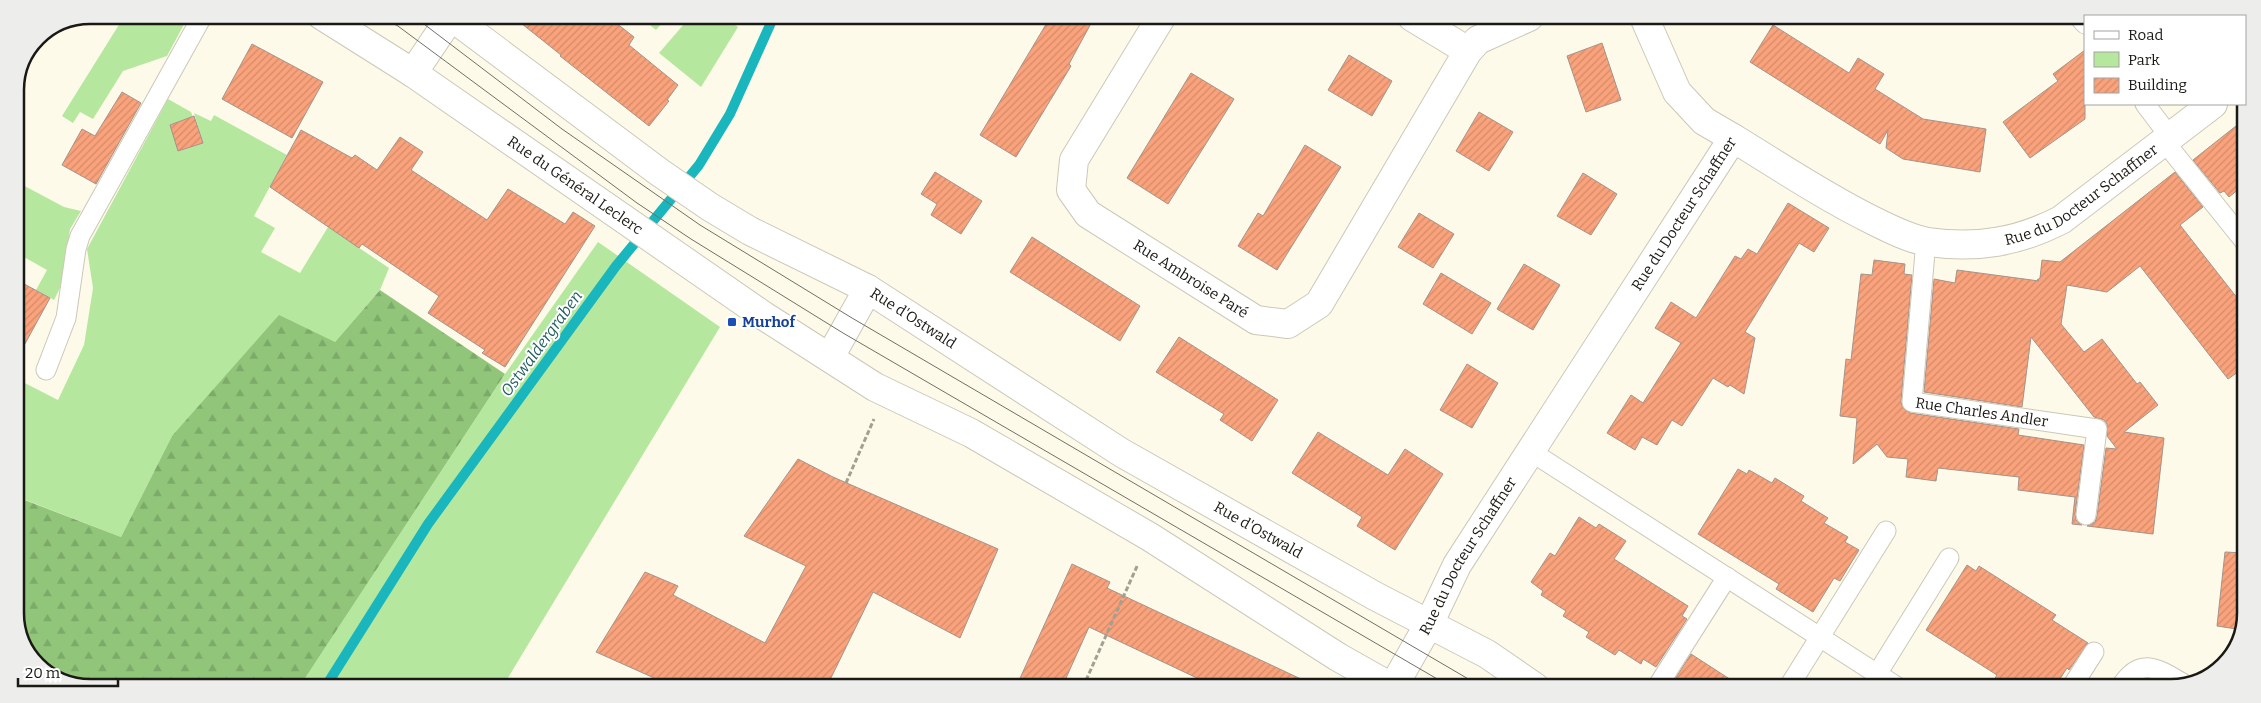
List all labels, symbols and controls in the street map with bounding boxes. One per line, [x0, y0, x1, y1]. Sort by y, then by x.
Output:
legend [2084, 15, 2246, 105]
text: Road [2128, 26, 2163, 44]
text: Park [2128, 51, 2160, 69]
text: Building [2128, 76, 2187, 94]
street label: Rue du Général Leclerc [504, 132, 646, 238]
street label: Rue du Docteur Schaffner [1628, 133, 1740, 294]
street label: Rue du Docteur Schaffner [2003, 140, 2162, 249]
street label: Rue Ambroise Paré [1130, 236, 1252, 322]
street label: Rue d'Ostwald [867, 284, 960, 353]
water label: Ostwaldergraben [497, 287, 586, 400]
place label: Murhof [742, 313, 797, 331]
marker: Murhof [726, 316, 738, 328]
street label: Rue Charles Andler [1914, 394, 2050, 431]
street label: Rue du Docteur Schaffner [1416, 474, 1521, 638]
street label: Rue d'Ostwald [1211, 498, 1306, 562]
scale bar [18, 656, 118, 688]
text: 20 m [25, 664, 61, 682]

